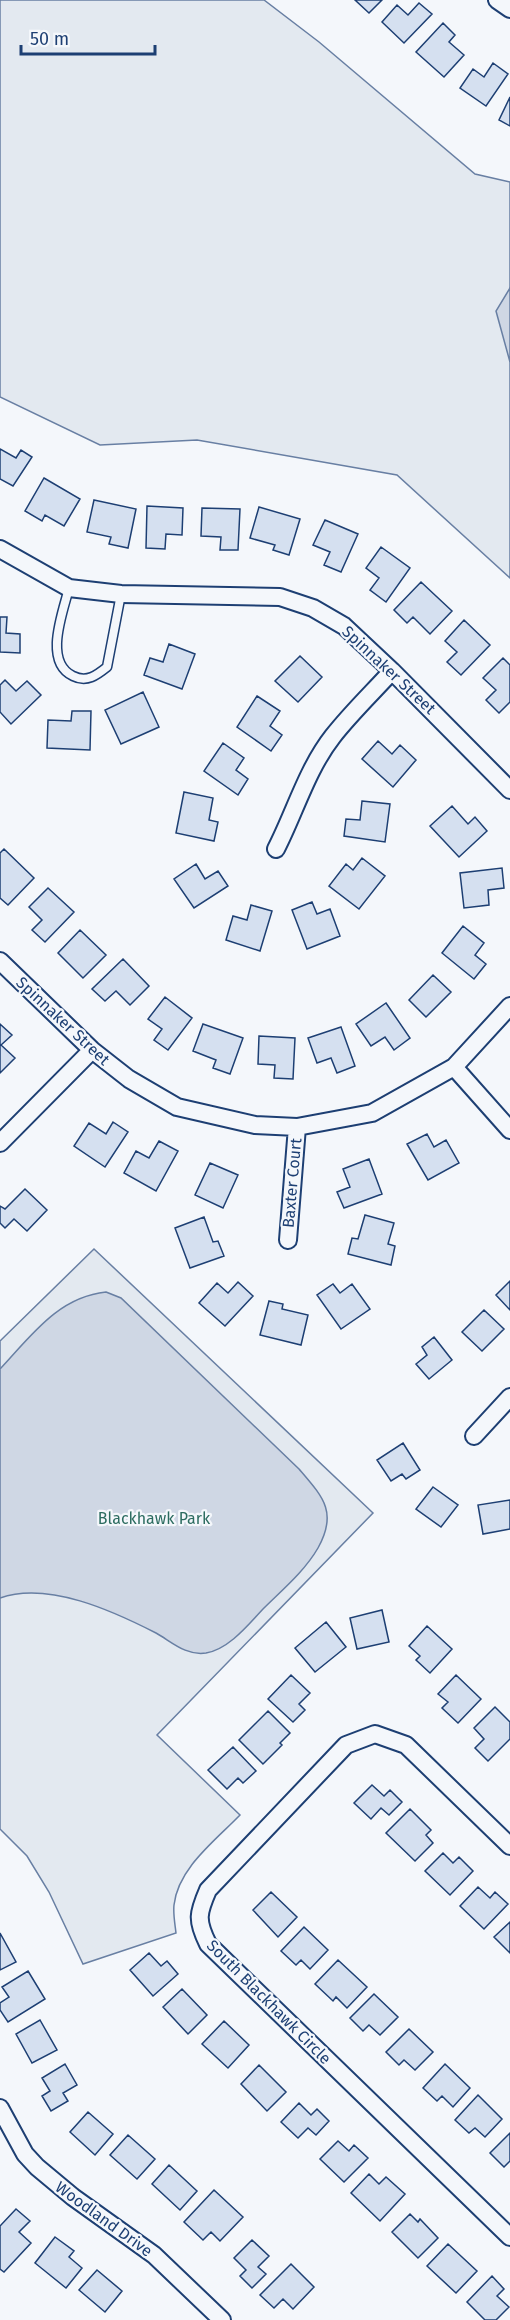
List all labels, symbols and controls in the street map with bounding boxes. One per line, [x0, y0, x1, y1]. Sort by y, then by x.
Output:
scale bar [21, 18, 154, 56]
text: 50 m [30, 28, 69, 50]
street label: Spinnaker Street [338, 622, 440, 718]
street label: Spinnaker Street [12, 973, 114, 1069]
street label: Baxter Court [279, 1137, 305, 1229]
park label: Blackhawk Park [98, 1509, 211, 1528]
street label: South Blackhawk Circle [203, 1936, 335, 2068]
street label: Woodland Drive [52, 2177, 156, 2261]

